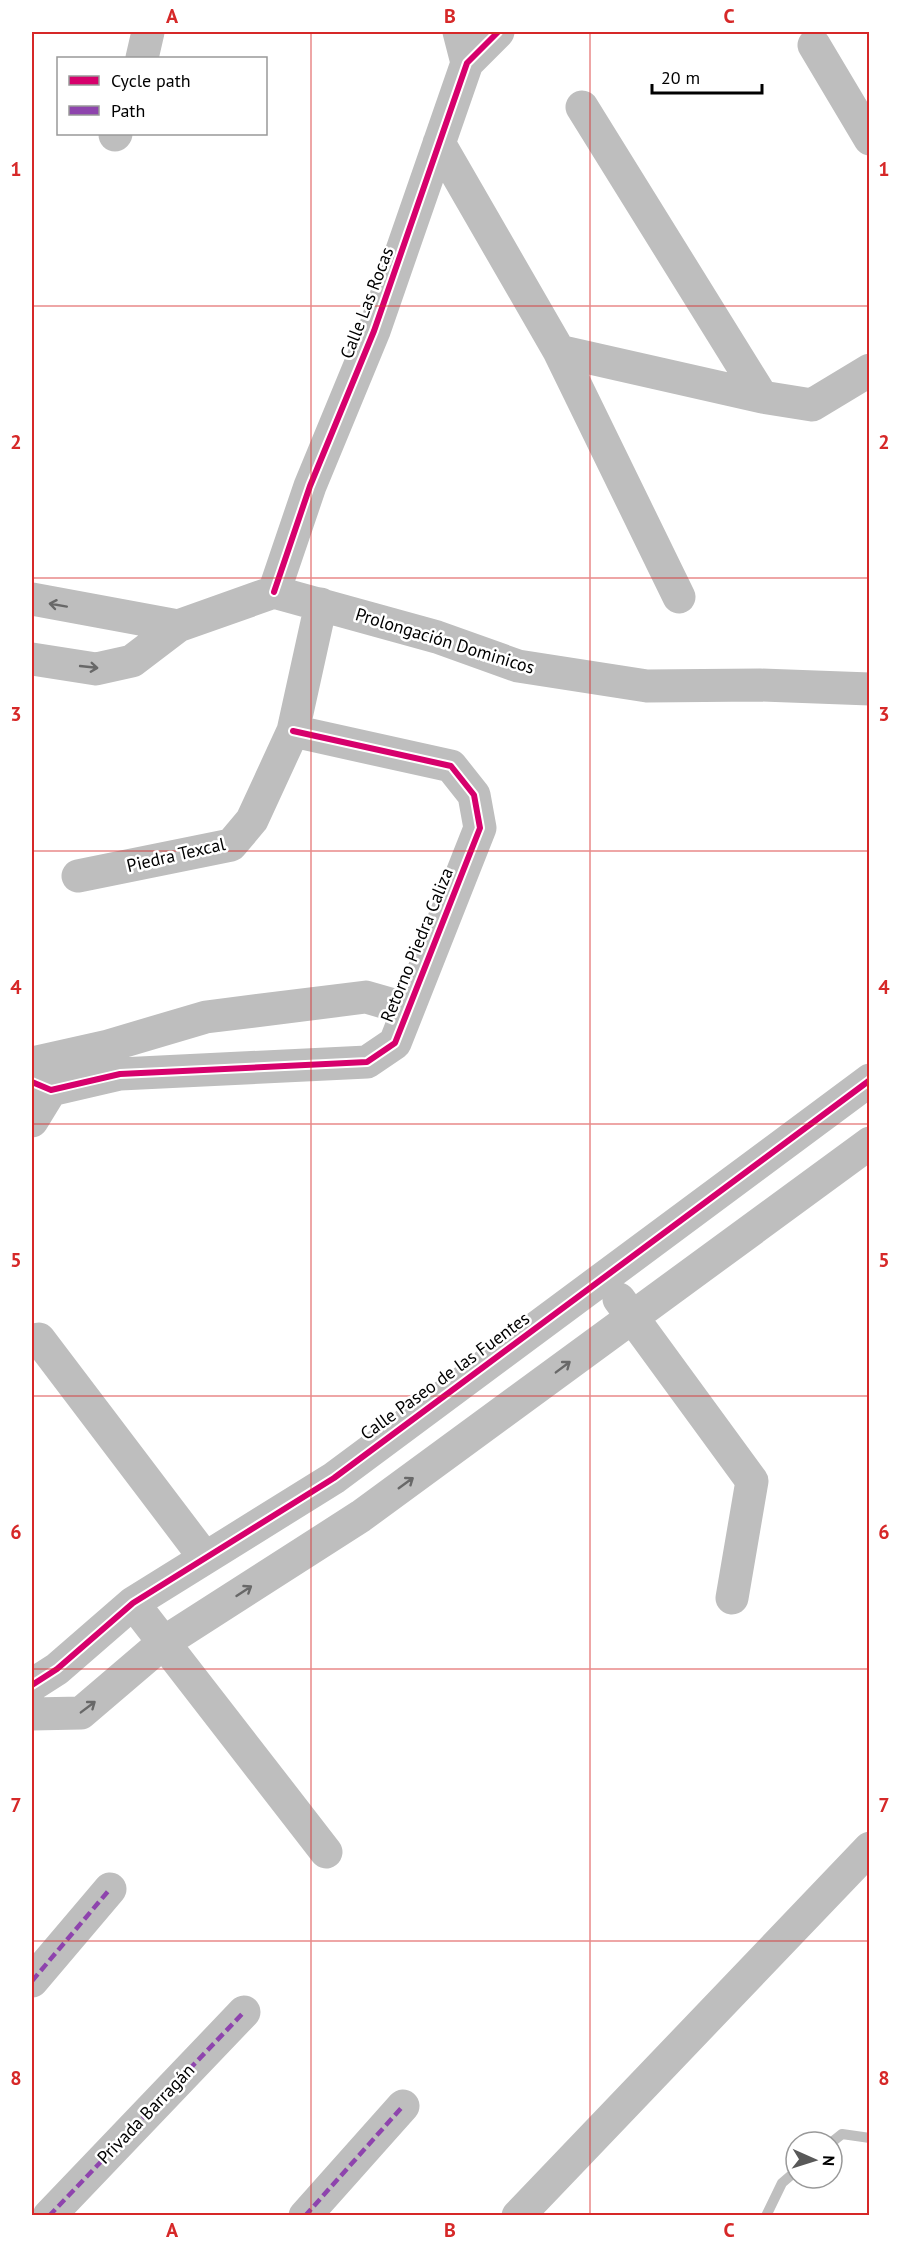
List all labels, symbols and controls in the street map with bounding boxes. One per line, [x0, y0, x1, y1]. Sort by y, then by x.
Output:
text: A [166, 3, 179, 29]
text: B [444, 3, 456, 29]
text: C [723, 3, 735, 29]
legend [57, 57, 267, 135]
scale bar [652, 57, 762, 95]
text: 20 m [661, 66, 700, 89]
text: Cycle path [111, 69, 191, 92]
text: Path [111, 99, 145, 122]
text: 1 [10, 156, 22, 182]
text: 1 [878, 156, 890, 182]
street label: Calle Las Rocas [335, 244, 398, 362]
text: 2 [10, 429, 22, 455]
text: 2 [878, 429, 890, 455]
one-way arrow [49, 599, 68, 610]
street label: Prolongación Dominicos [353, 602, 538, 679]
one-way arrow [79, 662, 99, 673]
text: 3 [10, 701, 22, 727]
text: 3 [878, 701, 890, 727]
street label: Piedra Texcal [124, 832, 228, 877]
street label: Retorno Piedra Caliza [375, 864, 458, 1025]
text: 4 [10, 974, 22, 1000]
text: 4 [878, 974, 890, 1000]
text: 5 [10, 1247, 22, 1273]
text: 5 [878, 1247, 890, 1273]
street label: Calle Paseo de las Fuentes [356, 1306, 534, 1445]
one-way arrow [554, 1361, 570, 1373]
one-way arrow [397, 1477, 413, 1489]
text: 6 [10, 1519, 22, 1545]
text: 6 [878, 1519, 890, 1545]
one-way arrow [235, 1585, 252, 1597]
one-way arrow [79, 1701, 95, 1713]
text: 7 [10, 1792, 22, 1818]
text: 7 [878, 1792, 890, 1818]
street label: Privada Barragán [92, 2059, 199, 2169]
text: 8 [10, 2065, 22, 2091]
text: 8 [878, 2065, 890, 2091]
north arrow [784, 2130, 844, 2190]
text: N [819, 2155, 839, 2167]
text: A [166, 2217, 179, 2243]
text: B [444, 2217, 456, 2243]
text: C [723, 2217, 735, 2243]

